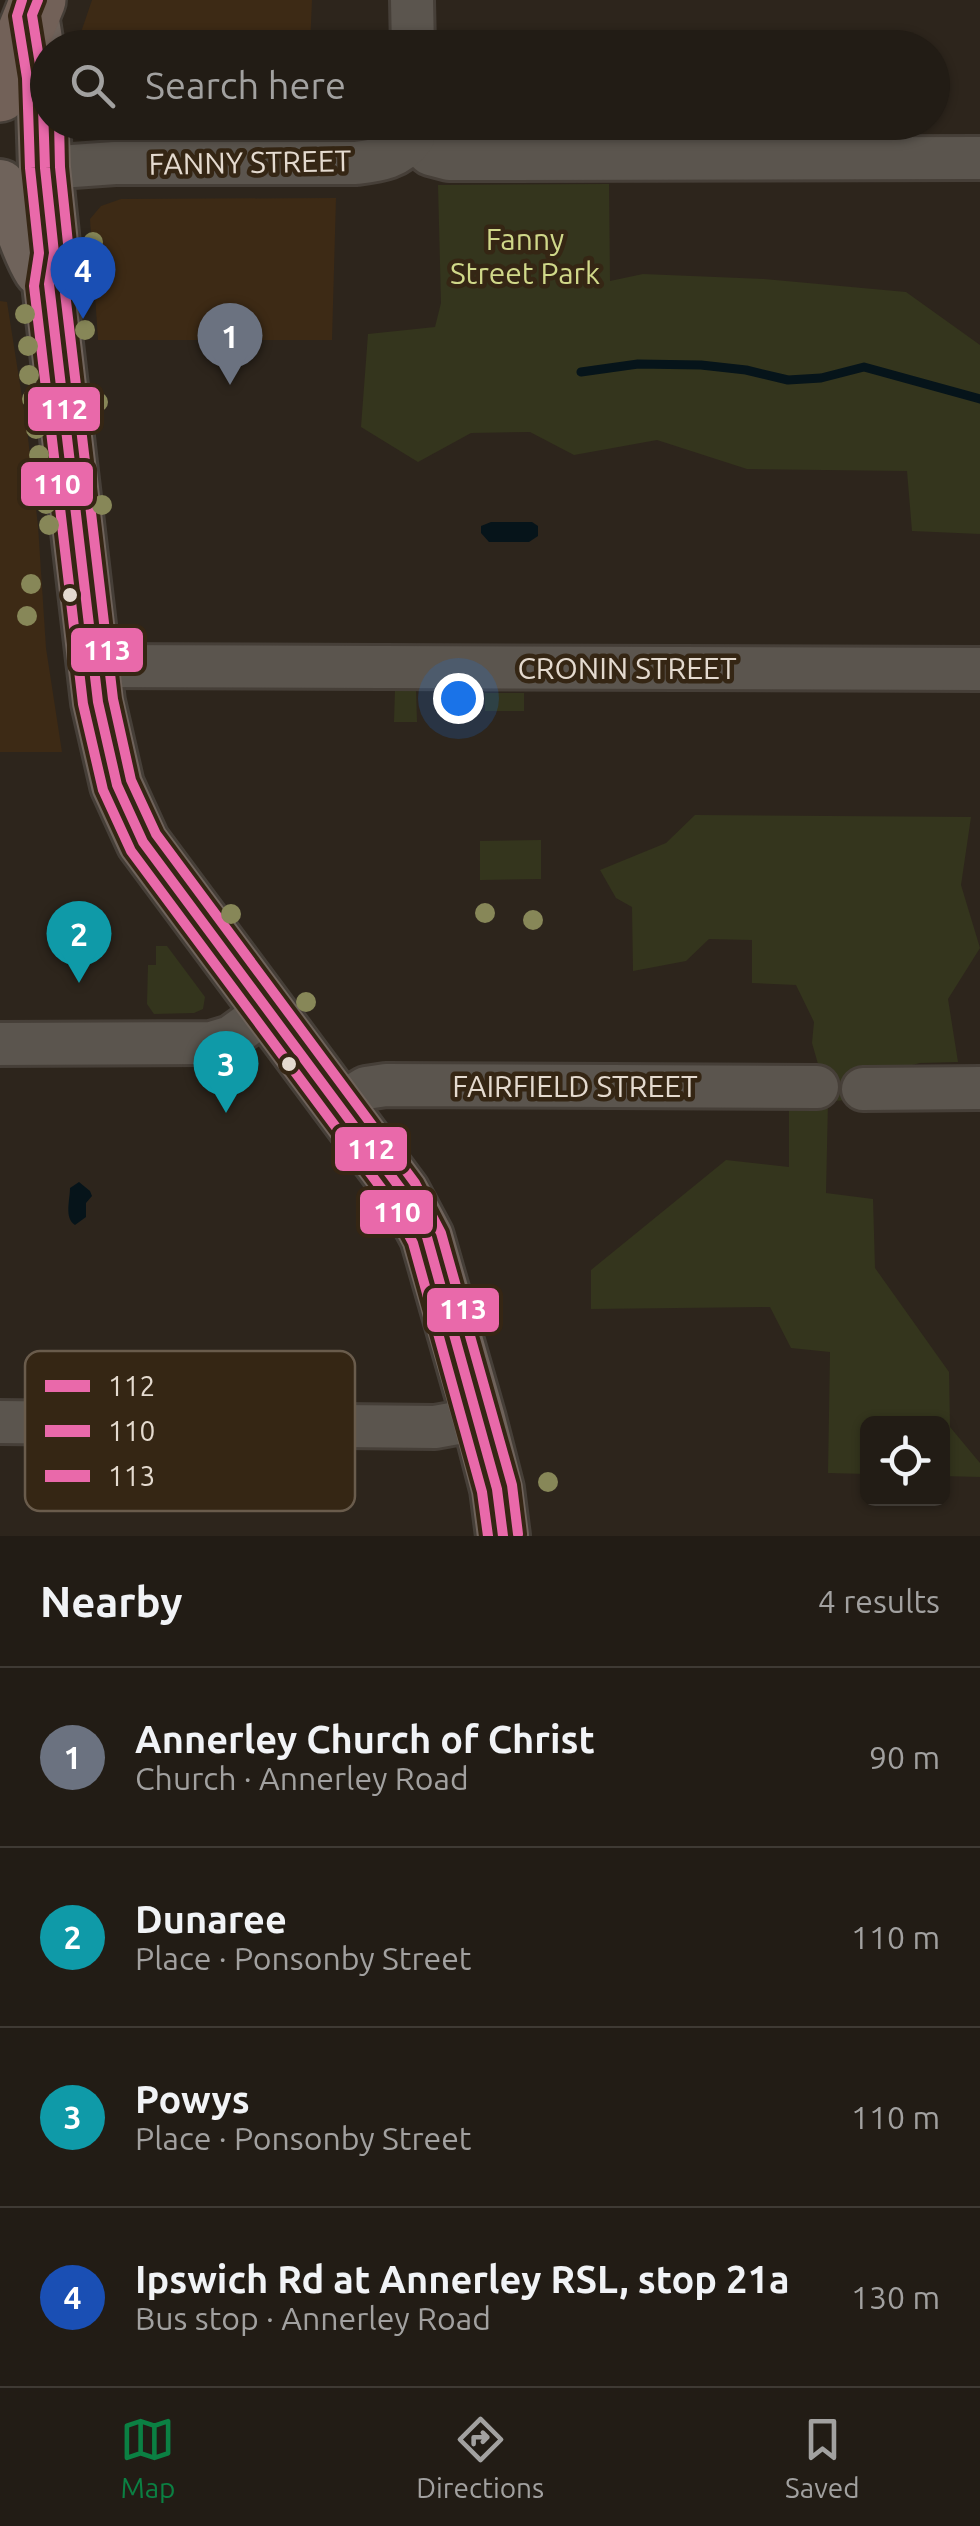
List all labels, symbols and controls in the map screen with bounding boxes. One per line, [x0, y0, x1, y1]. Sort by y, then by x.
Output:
search box [30, 30, 950, 140]
icon: search [65, 58, 120, 113]
text: Search here [145, 64, 346, 106]
street label: FANNY STREET [148, 143, 352, 181]
park label: Fanny Street Park [450, 222, 600, 290]
pin: 4 [51, 236, 116, 319]
pin: 1 [198, 302, 262, 385]
line badge: 112 [26, 385, 102, 433]
text: 112 [40, 393, 88, 424]
line badge: 110 [19, 460, 95, 508]
text: 110 [33, 468, 81, 499]
unlabelled marker [60, 585, 80, 605]
line badge: 113 [69, 626, 145, 674]
text: 113 [83, 634, 131, 665]
street label: CRONIN STREET [517, 651, 737, 685]
your location [433, 673, 484, 724]
pin: 2 [46, 900, 112, 983]
pin: 3 [194, 1030, 258, 1113]
unlabelled marker [279, 1054, 299, 1074]
street label: FAIRFIELD STREET [452, 1069, 698, 1103]
line badge: 112 [333, 1125, 409, 1173]
text: 112 [347, 1133, 395, 1164]
line badge: 110 [358, 1188, 435, 1236]
text: 110 [373, 1196, 421, 1227]
line badge: 113 [425, 1286, 501, 1334]
text: 113 [439, 1293, 487, 1324]
legend [25, 1351, 355, 1511]
text: 112 [108, 1370, 155, 1401]
text: 110 [108, 1415, 155, 1446]
map controls [860, 1416, 950, 1506]
button: locate [860, 1416, 950, 1506]
text: 113 [108, 1460, 155, 1491]
text: Nearby [40, 1578, 183, 1625]
text: 4 results [818, 1583, 940, 1619]
text: Annerley Church of Christ [135, 1718, 595, 1760]
text: 1 [63, 1739, 82, 1775]
text: 90 m [869, 1739, 940, 1775]
text: Church · Annerley Road [135, 1760, 469, 1796]
text: Dunaree [135, 1898, 287, 1940]
text: 2 [63, 1919, 82, 1955]
text: 110 m [851, 1919, 940, 1955]
text: Place · Ponsonby Street [135, 1940, 471, 1976]
text: Powys [135, 2078, 250, 2120]
text: 3 [63, 2099, 82, 2135]
text: 110 m [851, 2099, 940, 2135]
text: Place · Ponsonby Street [135, 2120, 471, 2156]
text: Ipswich Rd at Annerley RSL, stop 21a [135, 2258, 790, 2300]
text: 4 [63, 2279, 82, 2315]
text: 130 m [851, 2279, 940, 2315]
text: Bus stop · Annerley Road [135, 2300, 491, 2336]
tab: Map [120, 2412, 176, 2503]
tab: Directions [416, 2412, 544, 2503]
tab: Saved [785, 2412, 860, 2503]

